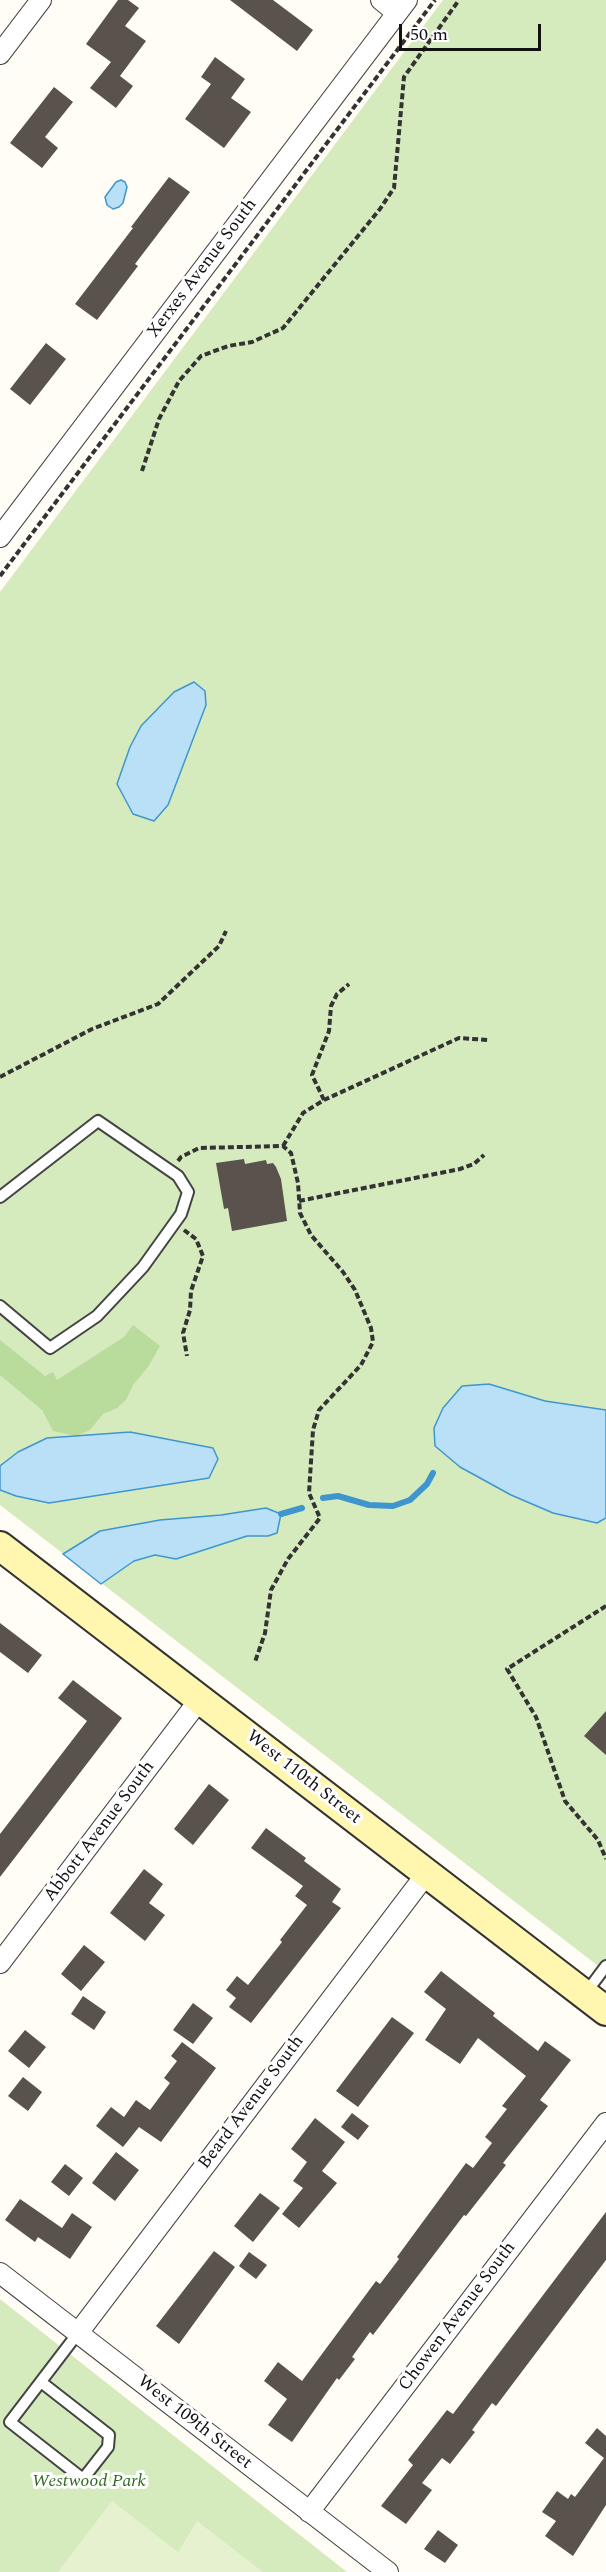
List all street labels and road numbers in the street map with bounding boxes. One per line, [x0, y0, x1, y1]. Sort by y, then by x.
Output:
street label: Xerxes Avenue South [144, 195, 262, 343]
street label: West 110th Street [241, 1726, 365, 1830]
street label: Abbott Avenue South [40, 1757, 160, 1907]
street label: Beard Avenue South [195, 2032, 309, 2174]
street label: Chowen Avenue South [395, 2238, 521, 2396]
street label: West 109th Street [132, 2371, 256, 2475]

